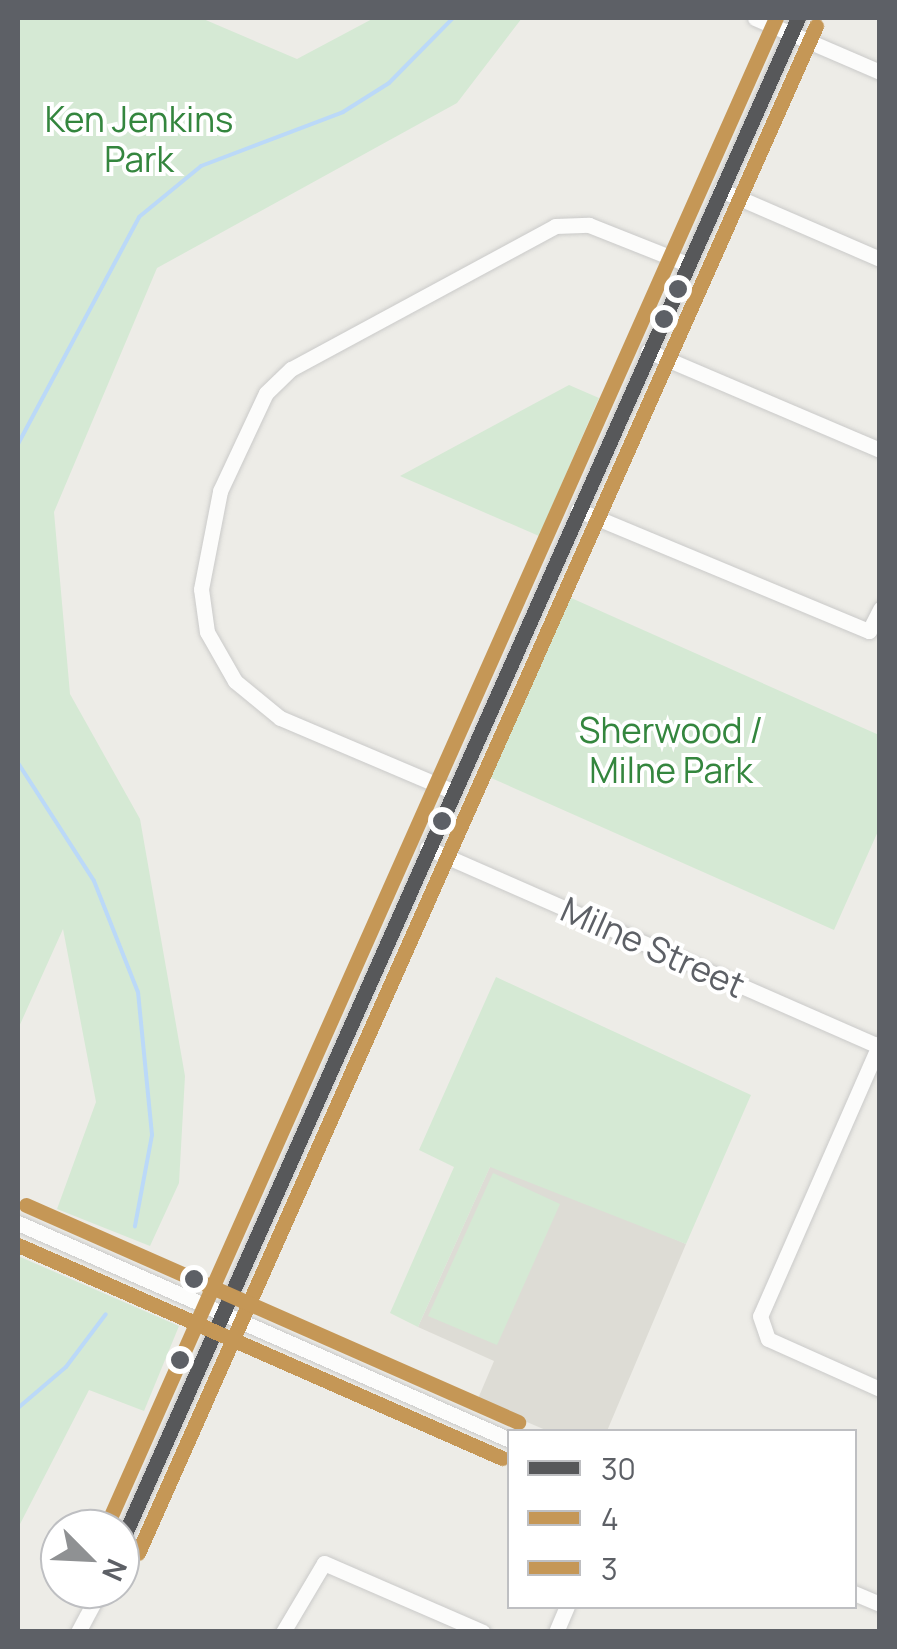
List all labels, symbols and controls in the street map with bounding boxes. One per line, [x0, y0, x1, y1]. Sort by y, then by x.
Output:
park label: Ken Jenkins Park [45, 98, 233, 180]
unlabelled marker [668, 279, 688, 299]
unlabelled marker [654, 309, 674, 329]
park label: Sherwood / Milne Park [579, 709, 763, 791]
unlabelled marker [432, 811, 452, 831]
street label: Milne Street [555, 888, 751, 1006]
unlabelled marker [184, 1269, 204, 1289]
unlabelled marker [170, 1350, 190, 1370]
legend [507, 1429, 857, 1609]
text: 30 [601, 1448, 636, 1489]
text: 4 [601, 1498, 619, 1539]
north arrow [40, 1509, 140, 1609]
text: 3 [601, 1548, 618, 1589]
text: N [94, 1553, 137, 1587]

